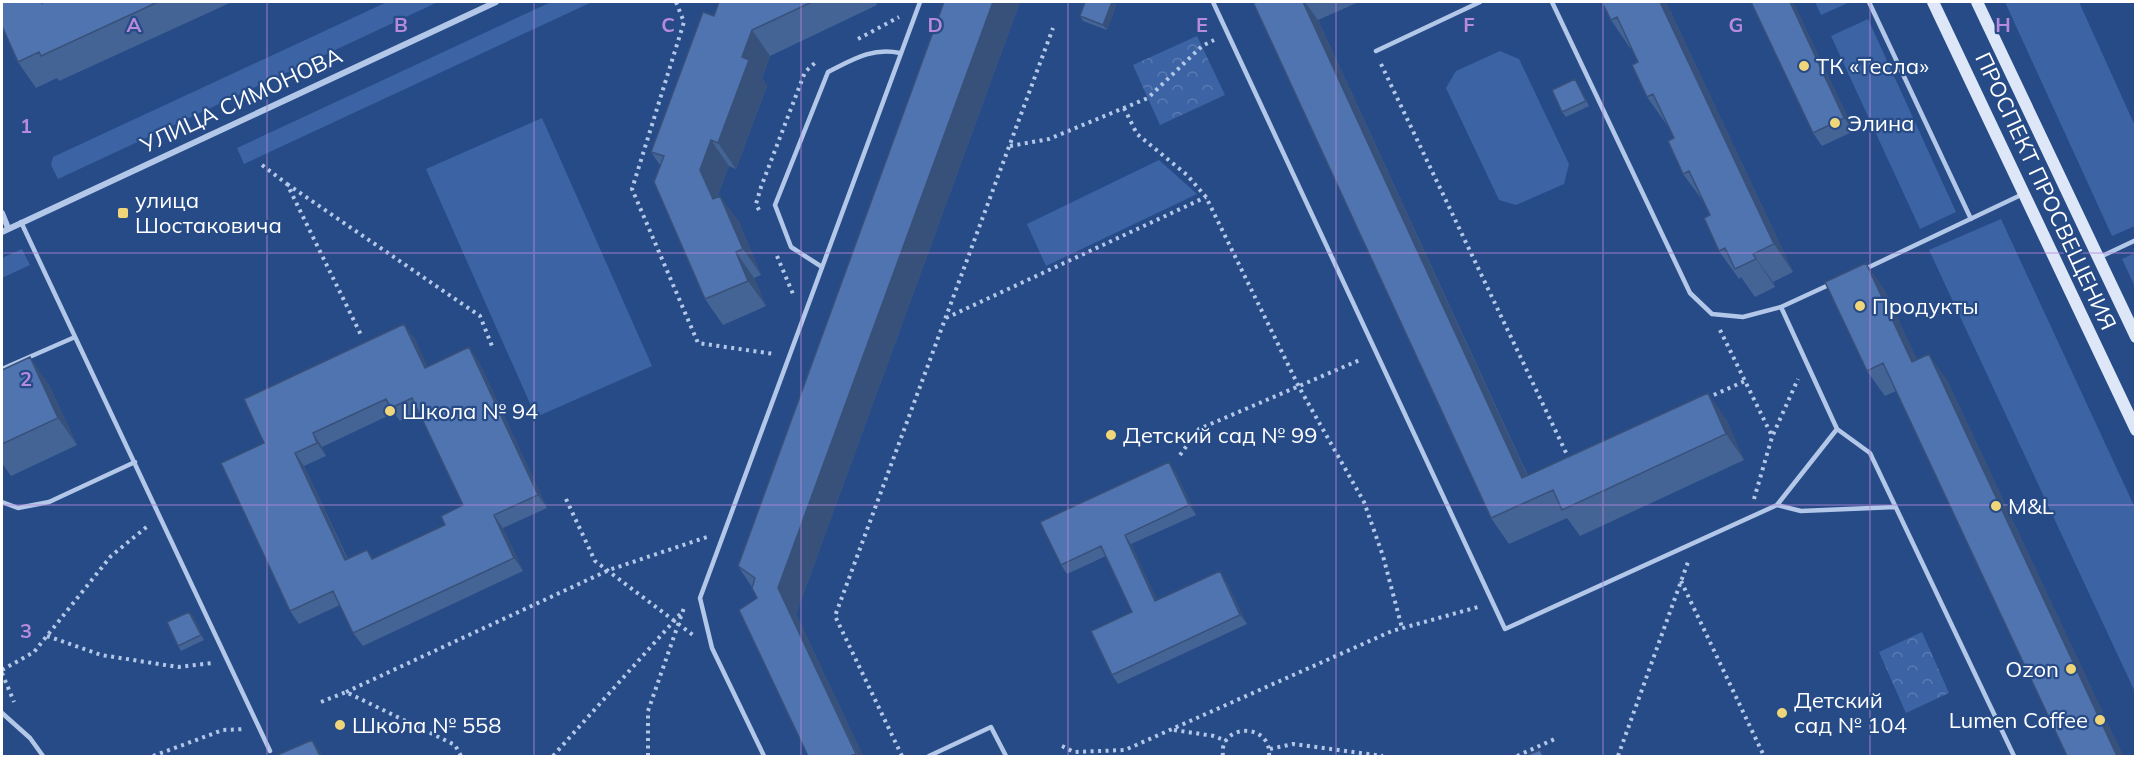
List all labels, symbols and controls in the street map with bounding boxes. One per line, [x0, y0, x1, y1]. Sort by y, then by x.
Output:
text: A [127, 12, 142, 37]
text: B [394, 12, 408, 37]
text: C [661, 12, 675, 37]
text: D [927, 12, 943, 37]
text: E [1196, 12, 1208, 37]
text: F [1463, 12, 1475, 37]
text: G [1729, 12, 1743, 37]
text: H [1995, 12, 2011, 37]
street label: УЛИЦА СИМОНОВА [135, 41, 346, 159]
street label: ПРОСПЕКТ ПРОСВЕЩЕНИЯ [1969, 48, 2123, 334]
place label: ТК «Тесла» [1816, 52, 1929, 80]
marker: ТК «Тесла» [1797, 59, 1811, 73]
place label: Элина [1847, 109, 1915, 137]
text: 1 [20, 113, 32, 138]
marker: Элина [1828, 116, 1842, 130]
place label: улица Шостаковича [135, 186, 282, 239]
marker: улица Шостаковича [116, 206, 130, 220]
place label: Продукты [1872, 292, 1979, 320]
marker: Продукты [1853, 299, 1867, 313]
text: 2 [20, 366, 32, 391]
place label: Школа № 94 [402, 397, 538, 425]
marker: Школа № 94 [383, 404, 397, 418]
place label: Детский сад № 99 [1123, 421, 1317, 449]
marker: Детский сад № 99 [1104, 428, 1118, 442]
place label: M&L [2008, 492, 2054, 520]
marker: M&L [1989, 499, 2003, 513]
text: 3 [20, 618, 32, 643]
place label: Ozon [2005, 655, 2059, 683]
marker: Ozon [2064, 662, 2078, 676]
place label: Детский сад № 104 [1794, 686, 1907, 739]
marker: Детский сад № 104 [1775, 706, 1789, 720]
place label: Lumen Coffee [1949, 706, 2088, 734]
place label: Школа № 558 [352, 711, 502, 739]
marker: Lumen Coffee [2093, 713, 2107, 727]
marker: Школа № 558 [333, 718, 347, 732]

